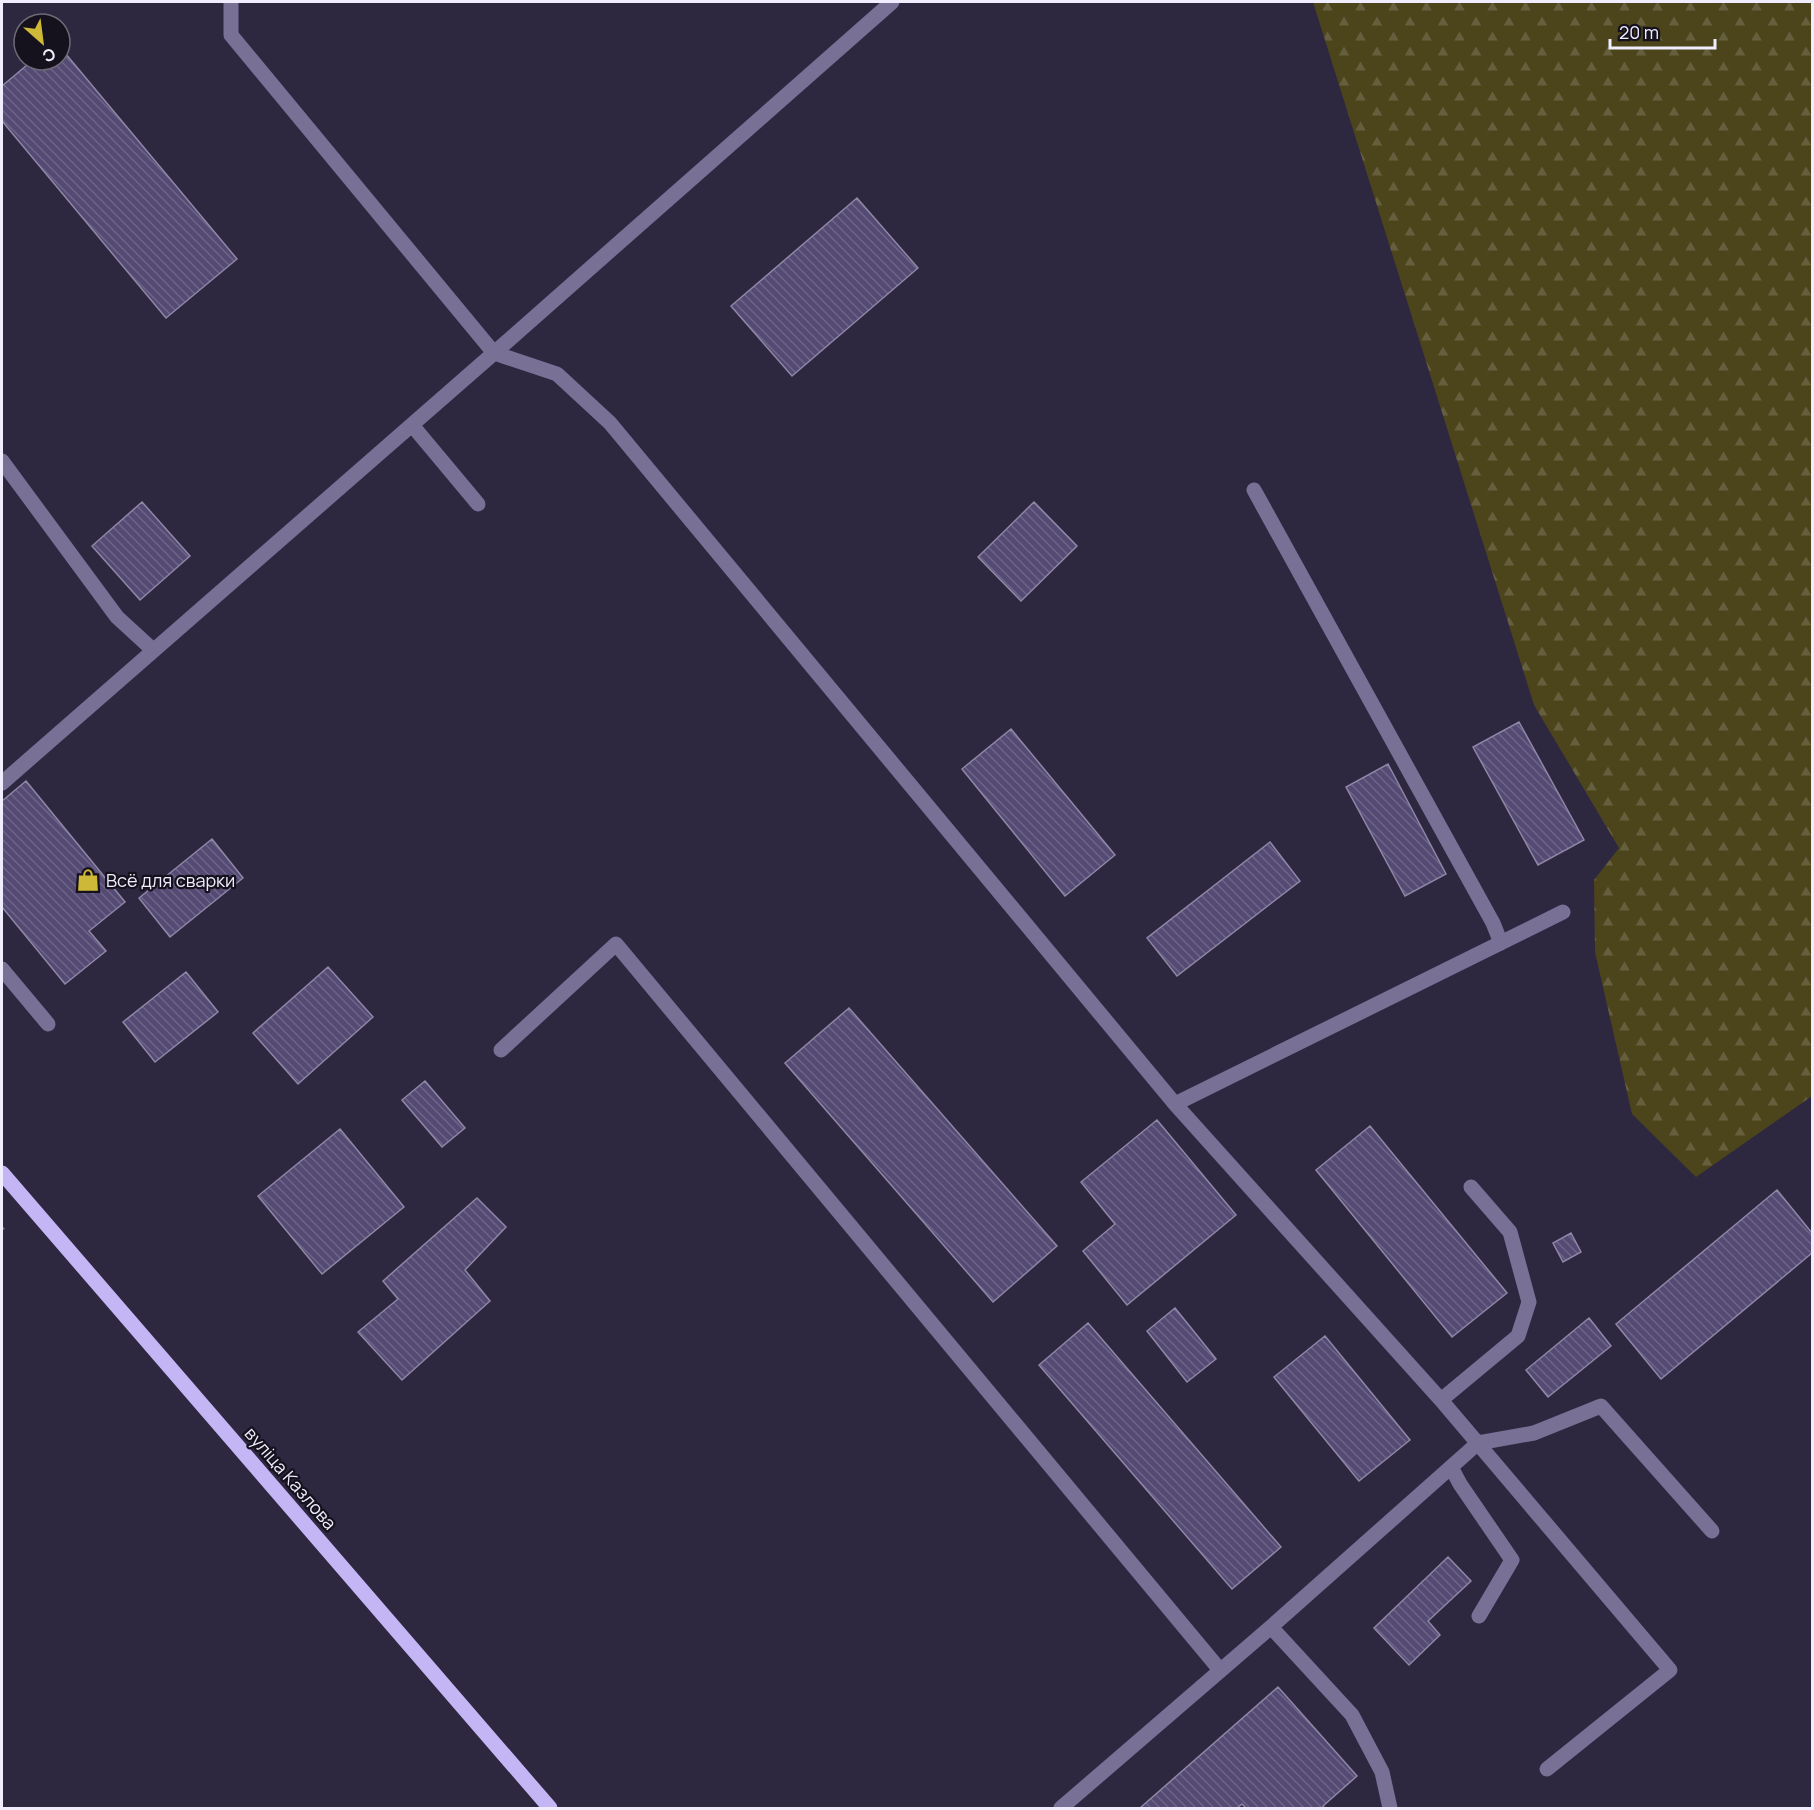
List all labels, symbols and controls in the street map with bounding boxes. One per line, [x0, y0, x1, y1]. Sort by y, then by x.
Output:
north arrow [12, 12, 72, 72]
scale bar [1610, 12, 1715, 50]
text: 20 m [1619, 20, 1659, 44]
text: С [39, 43, 59, 68]
shop icon: Всё для сварки [75, 867, 101, 893]
place label: Всё для сварки [106, 868, 235, 892]
street label: вуліца Казлова [240, 1422, 342, 1534]

